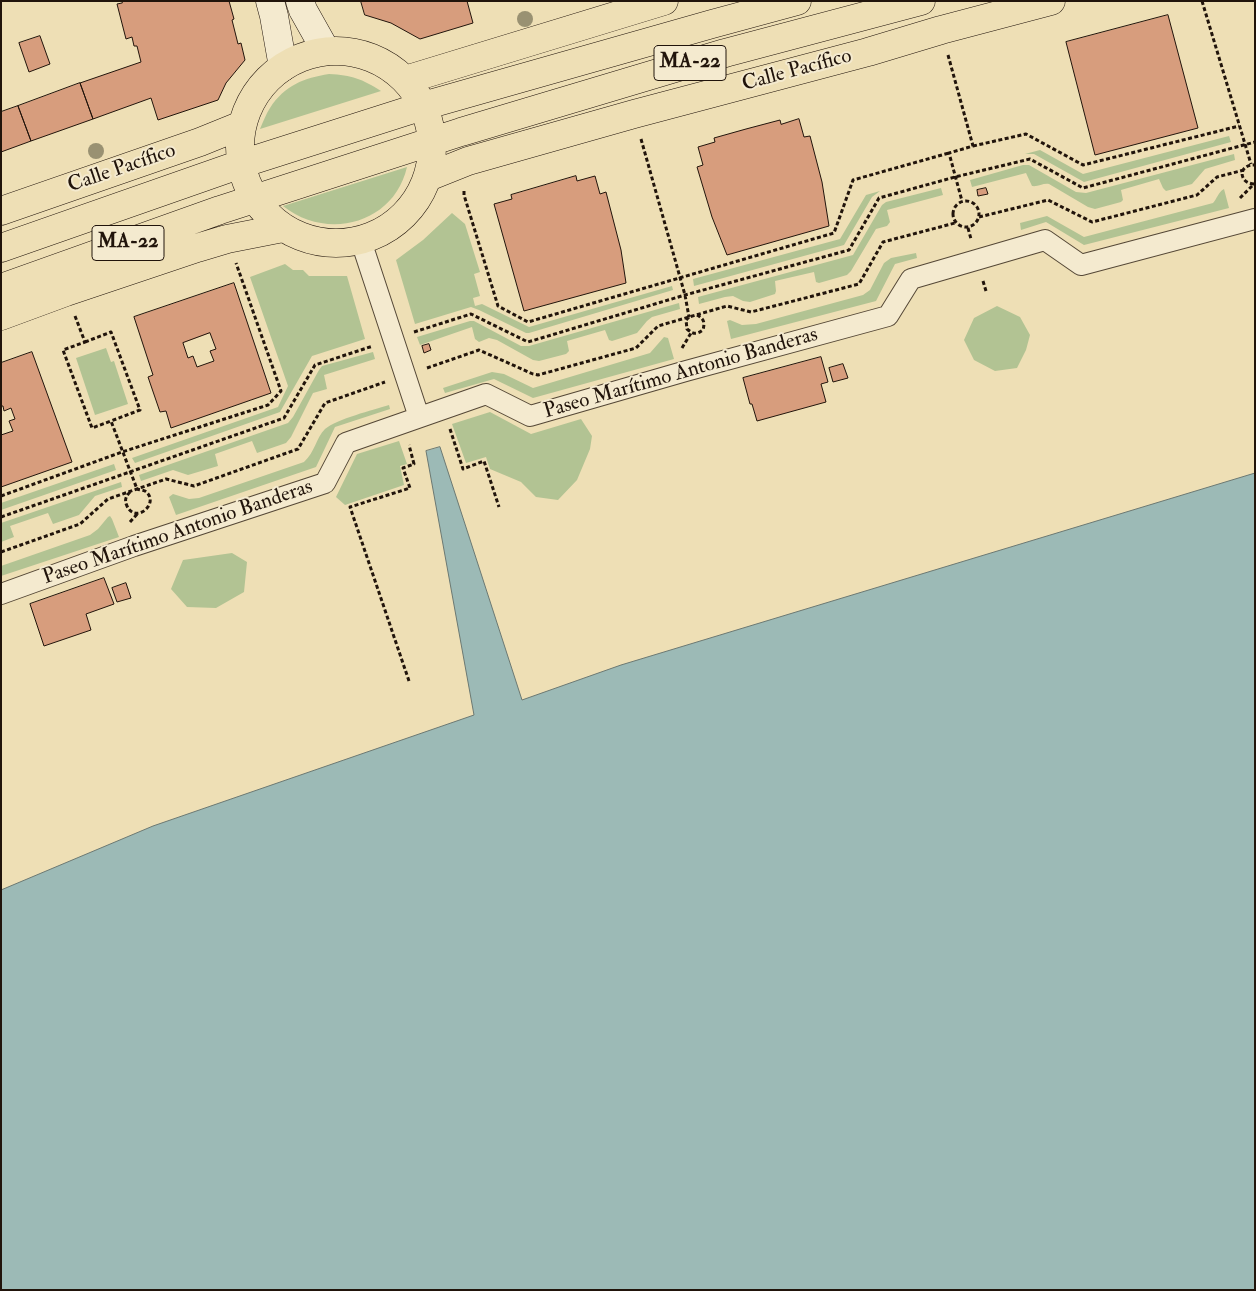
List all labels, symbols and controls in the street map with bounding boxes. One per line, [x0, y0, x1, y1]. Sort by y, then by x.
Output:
street label: Calle Pacífico [739, 44, 855, 98]
road number: MA-22 [654, 46, 726, 80]
street label: Calle Pacífico [65, 139, 179, 199]
road number: MA-22 [92, 226, 164, 260]
street label: Paseo Marítimo Antonio Banderas [541, 323, 821, 425]
street label: Paseo Marítimo Antonio Banderas [40, 475, 316, 591]

